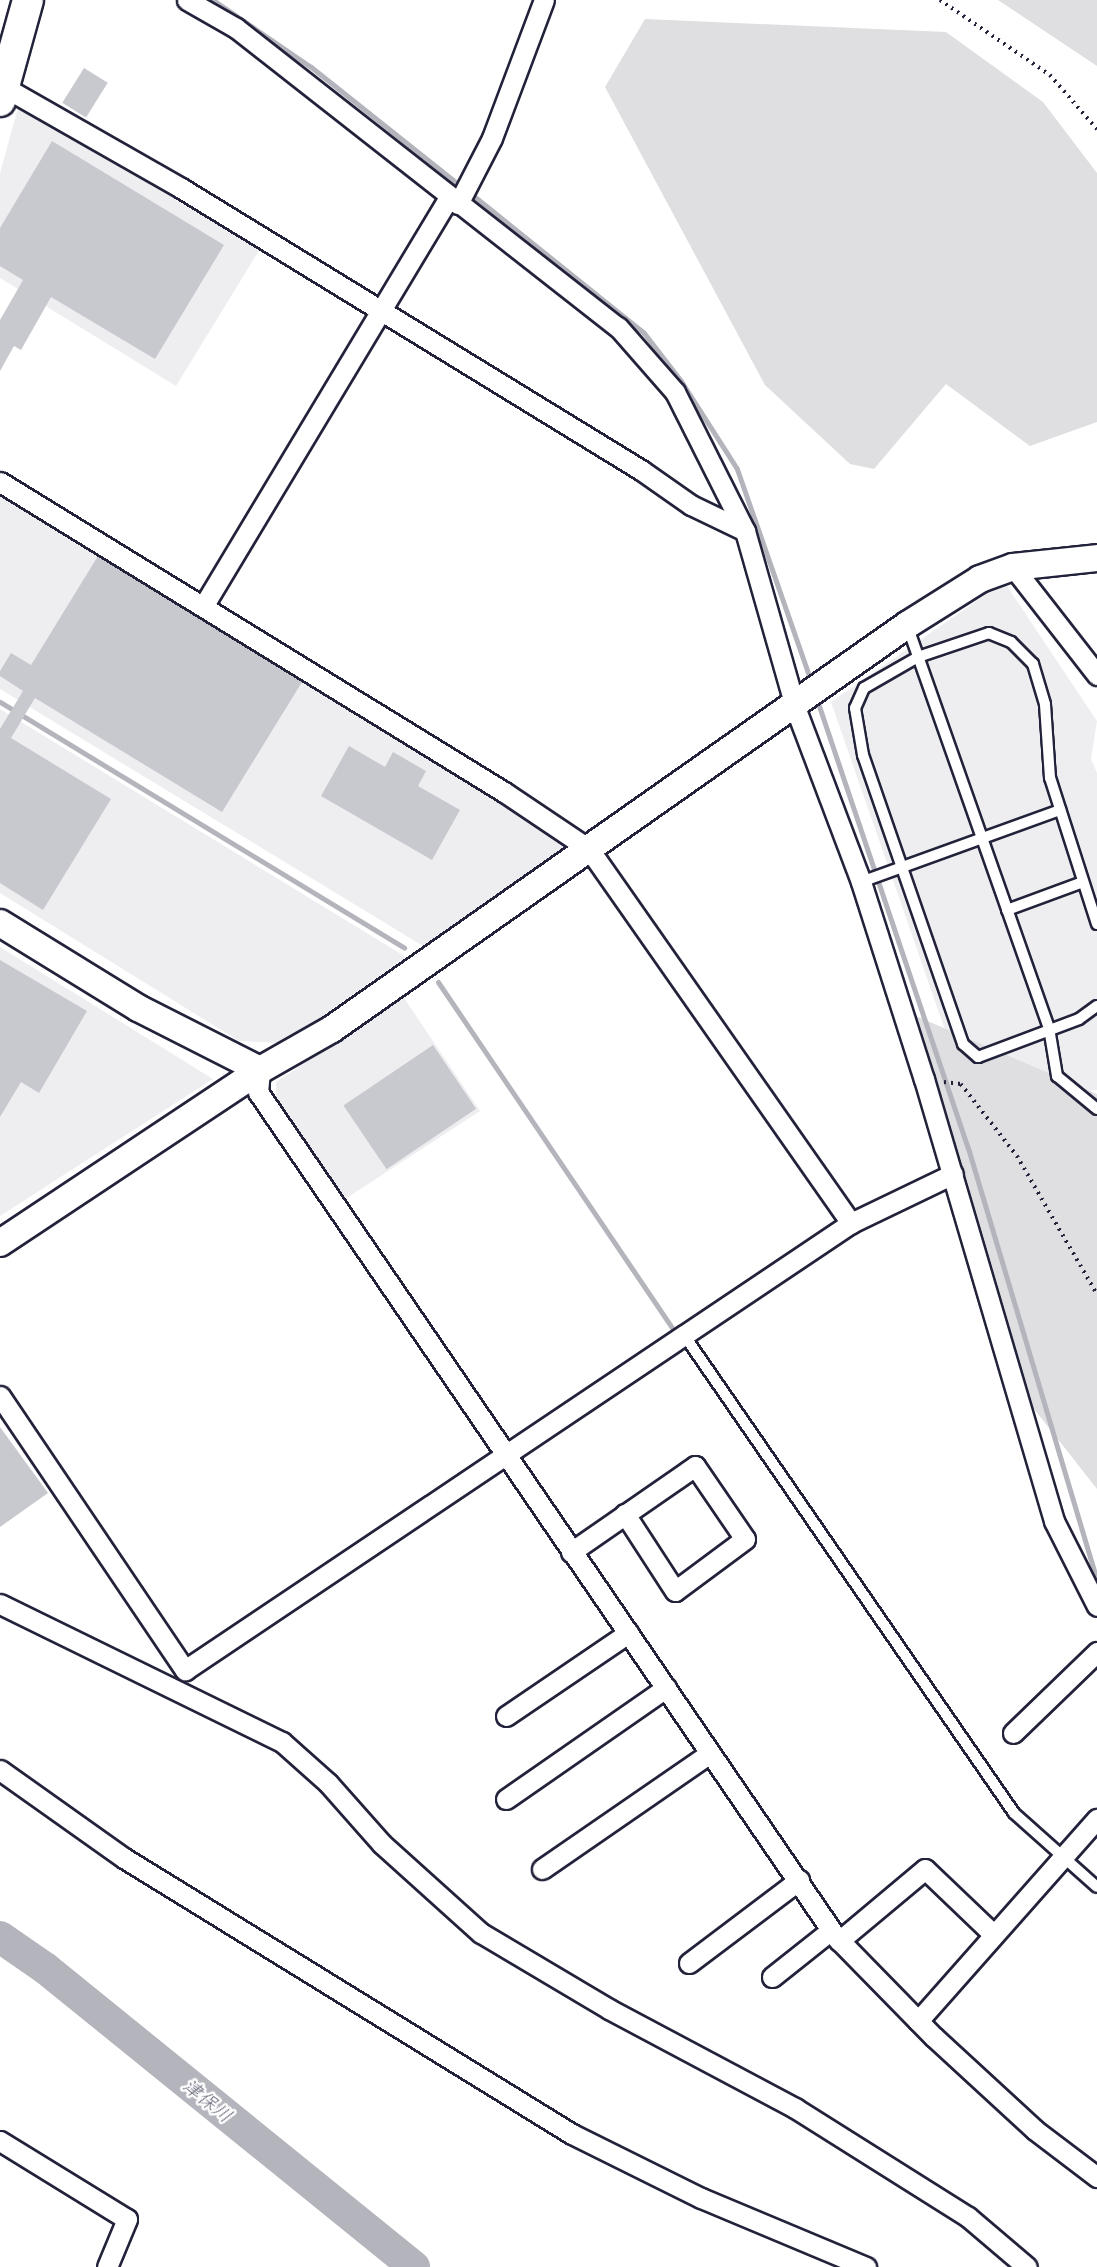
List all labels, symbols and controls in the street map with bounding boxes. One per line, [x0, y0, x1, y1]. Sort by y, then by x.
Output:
water label: 津保川 [179, 2073, 237, 2127]

